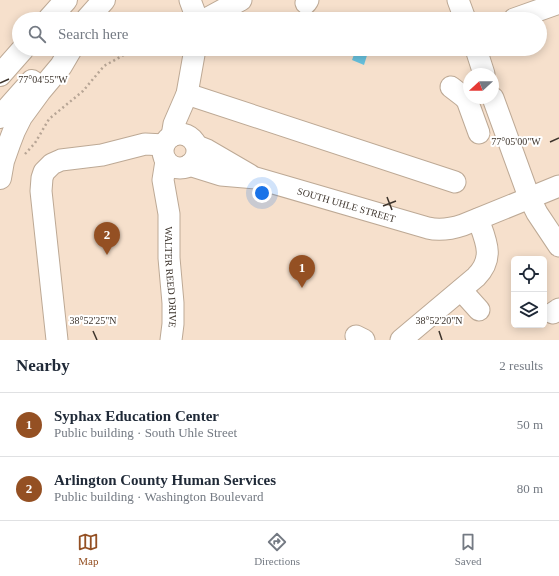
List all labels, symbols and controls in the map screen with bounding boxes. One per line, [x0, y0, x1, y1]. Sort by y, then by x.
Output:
search box [12, 12, 547, 56]
icon: search [26, 23, 48, 45]
text: Search here [58, 26, 128, 42]
north arrow [463, 68, 499, 104]
text: 77°04'55"W [18, 74, 68, 85]
text: 77°05'00"W [491, 136, 541, 147]
your location [252, 183, 272, 203]
street label: SOUTH UHLE STREET [296, 185, 397, 224]
pin: 2 [94, 222, 120, 255]
street label: WALTER REED DRIVE [164, 227, 179, 328]
pin: 1 [289, 255, 315, 288]
map controls [511, 256, 547, 328]
button: locate [511, 256, 547, 292]
button: layers [511, 292, 547, 328]
text: 38°52'25"N [69, 315, 117, 326]
text: 38°52'20"N [415, 315, 463, 326]
text: Nearby [16, 356, 70, 375]
text: 2 results [499, 358, 543, 373]
text: Syphax Education Center [54, 408, 219, 424]
text: 1 [26, 417, 32, 432]
text: 50 m [517, 417, 543, 432]
text: Public building · South Uhle Street [54, 425, 237, 440]
text: Arlington County Human Services [54, 472, 276, 488]
text: 2 [26, 481, 32, 496]
text: 80 m [517, 481, 543, 496]
text: Public building · Washington Boulevard [54, 489, 264, 504]
tab: Map [77, 531, 99, 567]
tab: Directions [254, 531, 300, 567]
tab: Saved [455, 531, 482, 567]

